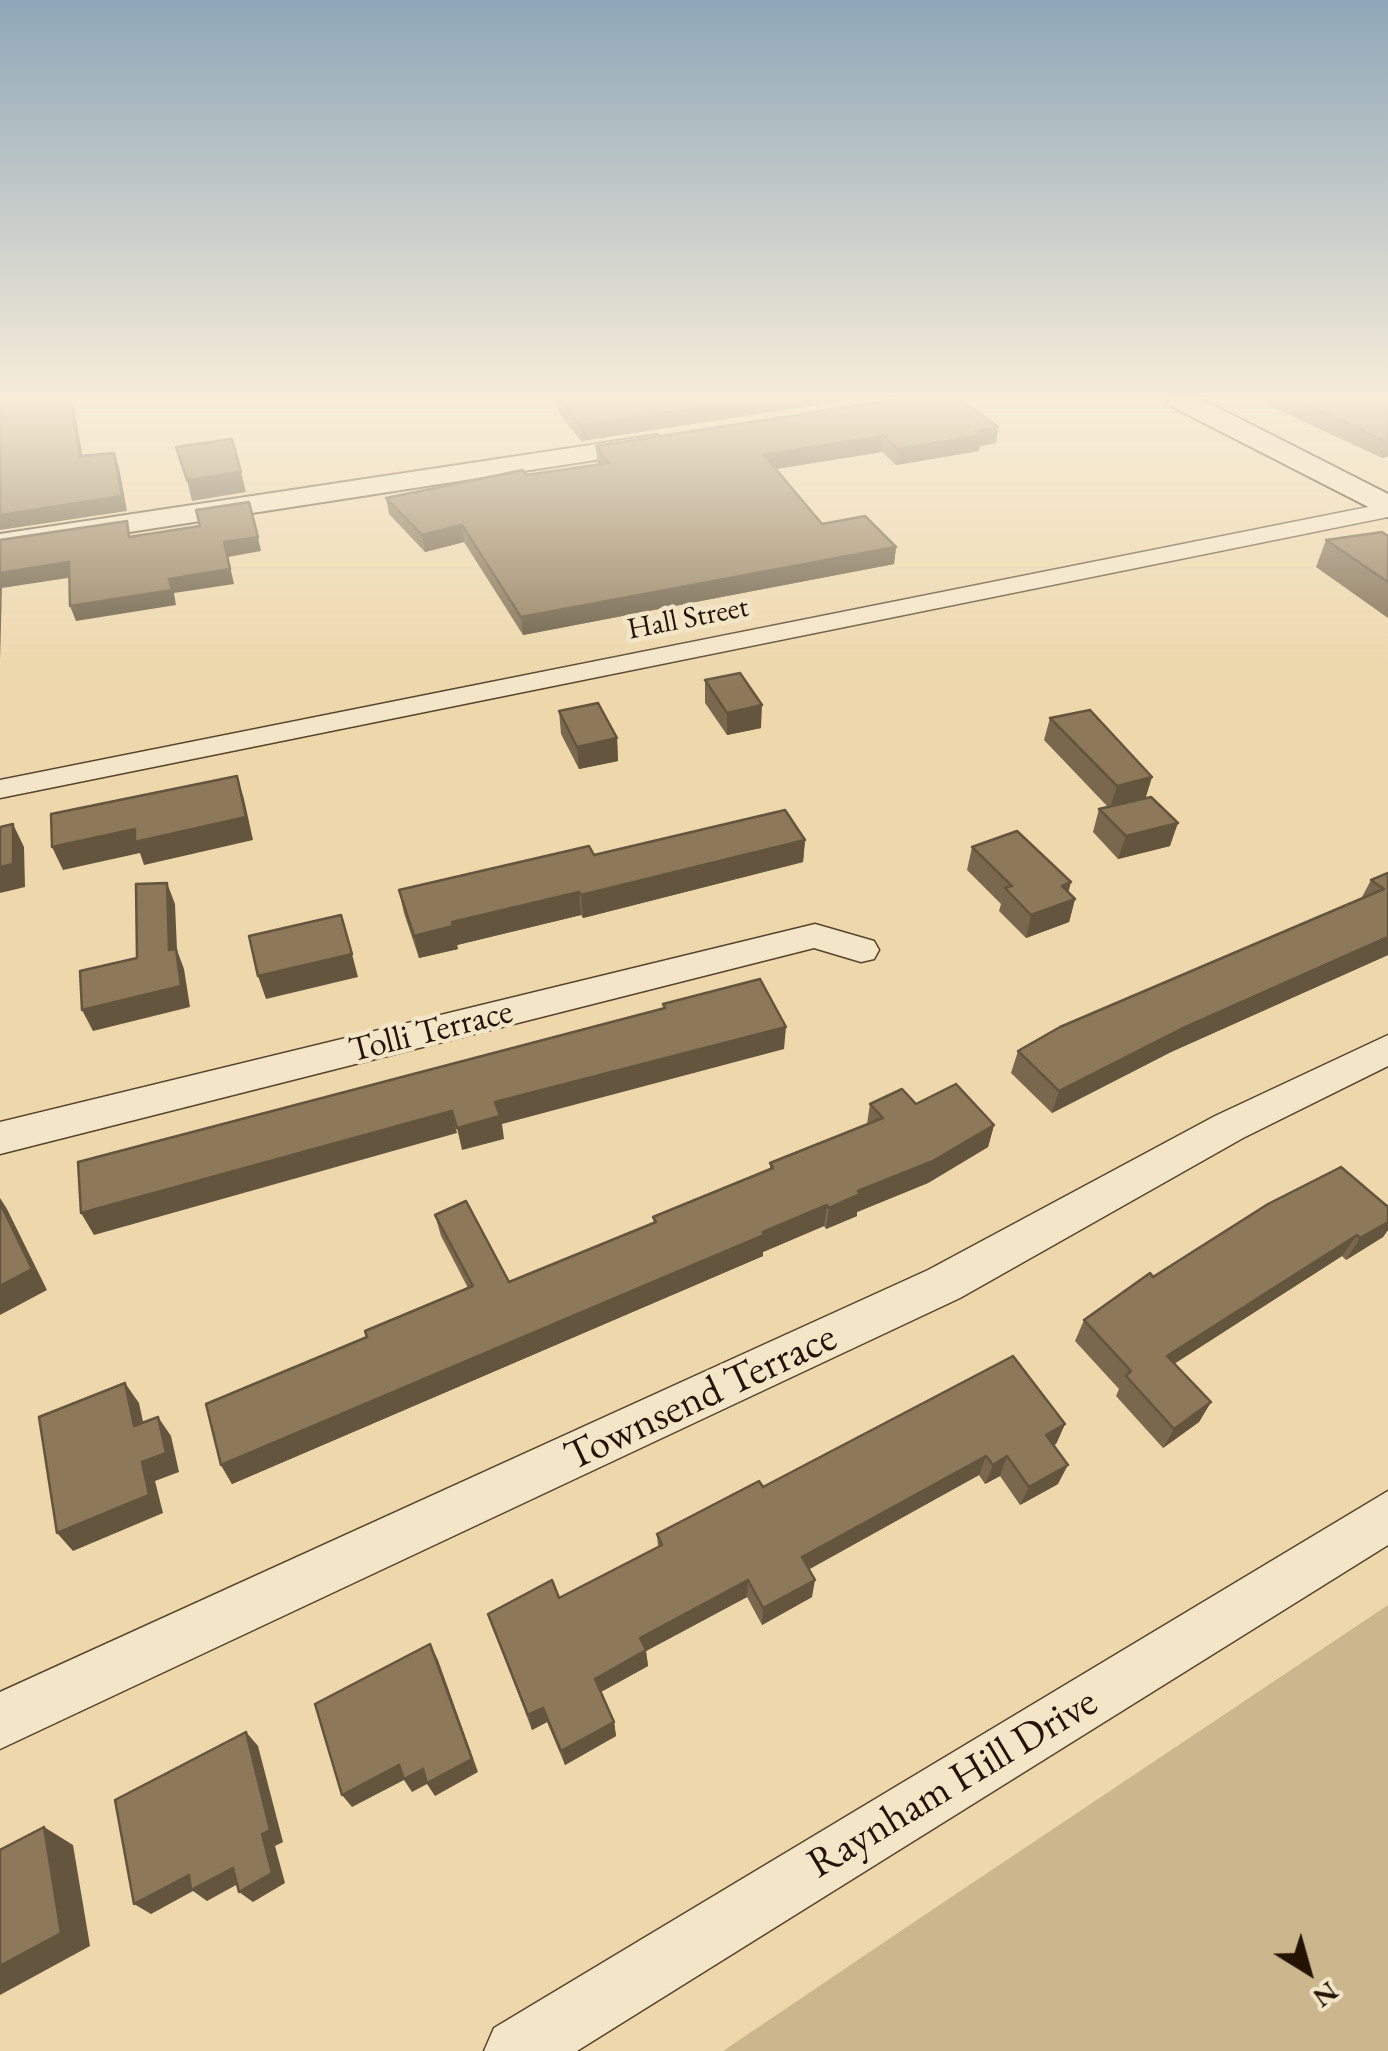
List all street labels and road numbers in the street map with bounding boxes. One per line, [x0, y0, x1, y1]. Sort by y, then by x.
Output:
street label: Hall Street [624, 590, 752, 648]
street label: Tolli Terrace [345, 991, 517, 1073]
street label: Townsend Terrace [557, 1313, 845, 1483]
street label: Raynham Hill Drive [799, 1678, 1107, 1890]

